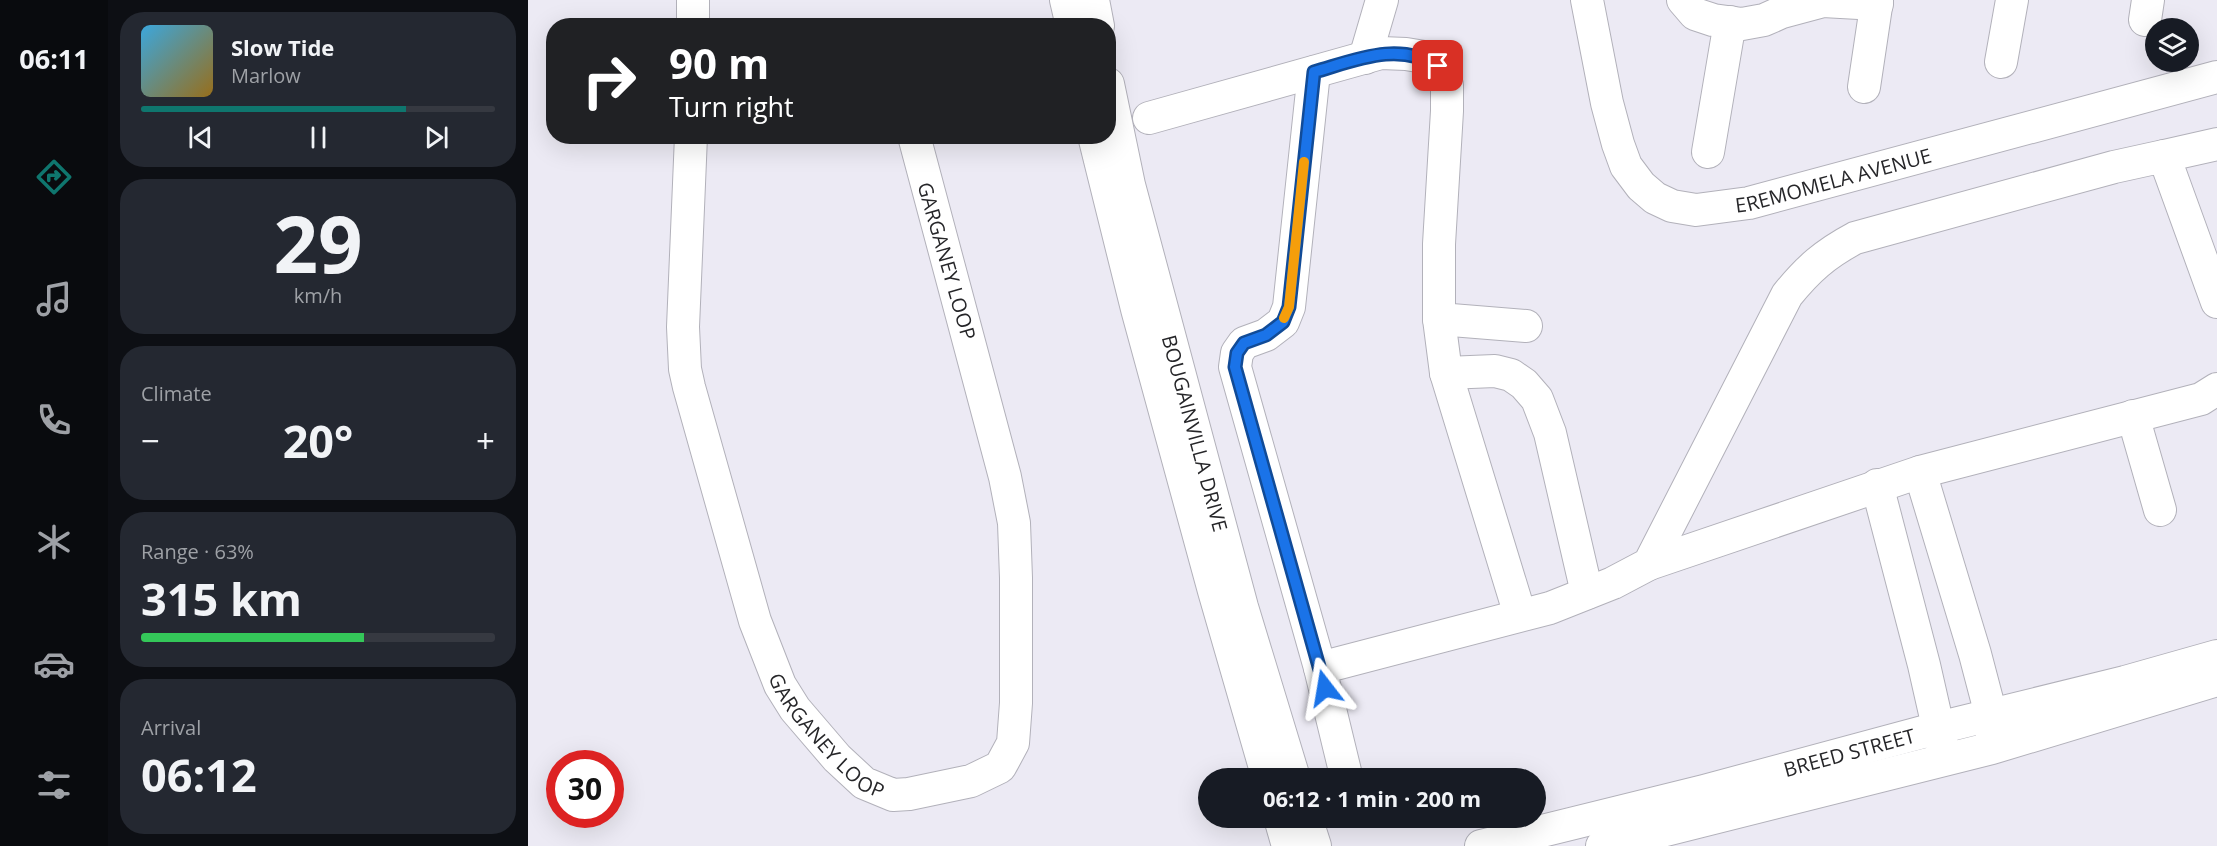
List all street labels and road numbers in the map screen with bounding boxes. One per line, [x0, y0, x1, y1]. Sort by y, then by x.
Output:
street label: EREMOMELA AVENUE [1734, 141, 1934, 218]
street label: GARGANEY LOOP [912, 179, 982, 343]
street label: BOUGAINVILLA DRIVE [1156, 332, 1235, 535]
street label: GARGANEY LOOP [763, 669, 889, 804]
street label: BREED STREET [1781, 721, 1918, 782]

